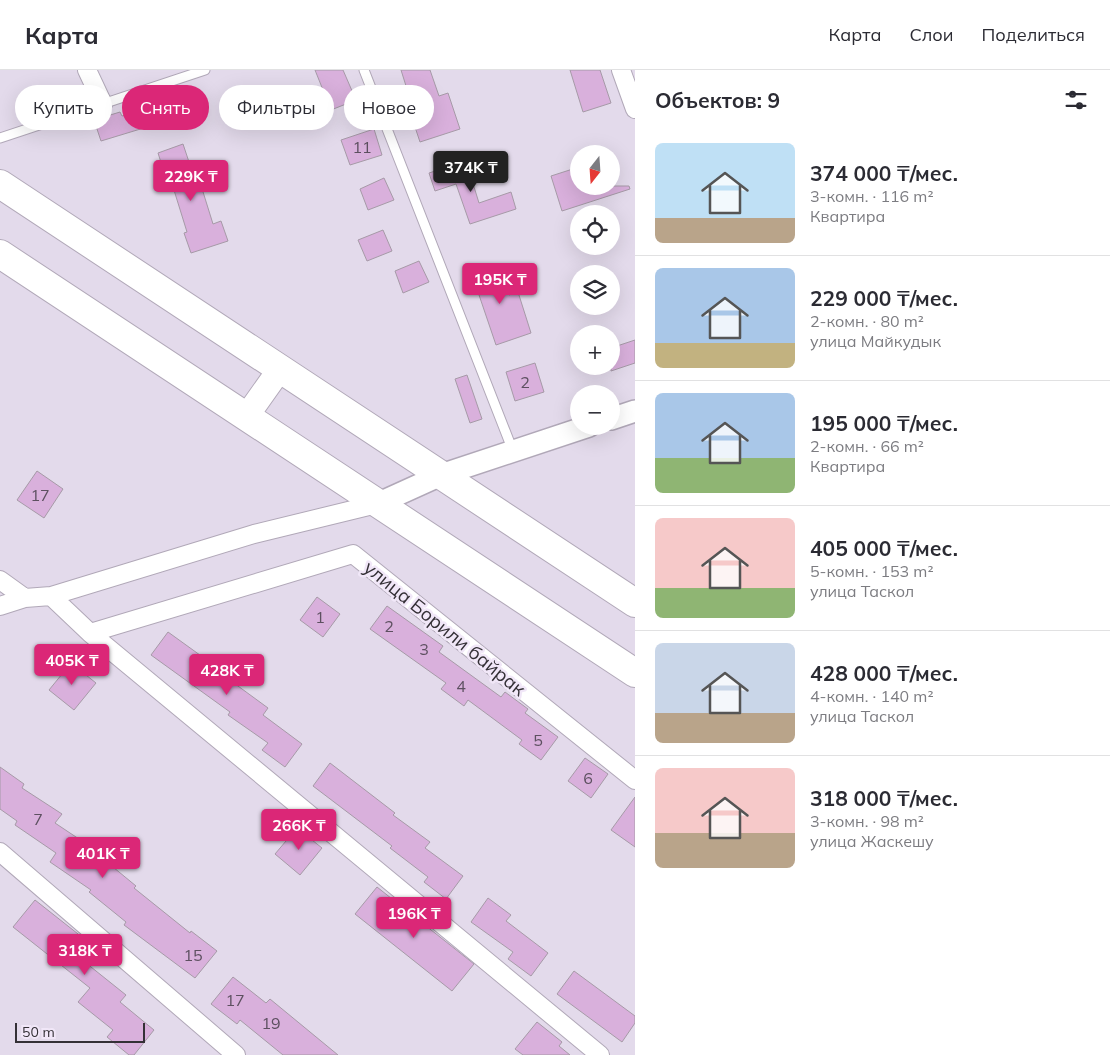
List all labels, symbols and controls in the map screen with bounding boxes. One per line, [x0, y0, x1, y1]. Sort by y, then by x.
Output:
text: Карта [25, 20, 99, 50]
text: Карта [829, 23, 881, 46]
text: Слои [909, 23, 954, 46]
text: Поделиться [982, 23, 1085, 46]
chip: Купить [15, 85, 112, 130]
chip: Снять [122, 85, 209, 130]
chip: Фильтры [219, 85, 334, 130]
chip: Новое [344, 85, 434, 130]
icon: filters [1062, 86, 1090, 114]
text: Объектов: 9 [655, 87, 780, 113]
house number: 11 [352, 137, 372, 157]
north arrow [570, 145, 620, 195]
map controls [570, 145, 620, 435]
pin: 374K ₸ [430, 150, 512, 193]
text: 374K ₸ [444, 157, 498, 177]
pin: 229K ₸ [150, 160, 232, 202]
text: 374 000 ₸/мес. [810, 160, 958, 186]
icon: home [695, 163, 755, 223]
text: 229K ₸ [164, 166, 218, 186]
text: 3-комн. · 116 m² [810, 186, 934, 206]
button: locate [570, 205, 620, 255]
text: Квартира [810, 206, 885, 226]
pin: 195K ₸ [459, 262, 541, 305]
button: layers [570, 265, 620, 315]
text: 195K ₸ [473, 269, 527, 289]
text: 229 000 ₸/мес. [810, 285, 958, 311]
icon: home [695, 288, 755, 348]
text: 2-комн. · 80 m² [810, 311, 924, 331]
button: + [570, 325, 620, 375]
text: улица Майкудык [810, 331, 941, 351]
house number: 2 [520, 372, 530, 392]
button: − [570, 385, 620, 435]
text: 195 000 ₸/мес. [810, 410, 958, 436]
icon: home [695, 413, 755, 473]
text: 2-комн. · 66 m² [810, 436, 924, 456]
text: Квартира [810, 456, 885, 476]
house number: 17 [30, 485, 50, 505]
text: 405 000 ₸/мес. [810, 535, 958, 561]
icon: home [695, 538, 755, 598]
street label: улица Борили байрак [359, 555, 532, 701]
text: 5-комн. · 153 m² [810, 561, 934, 581]
text: улица Таскол [810, 581, 914, 601]
house number: 1 [315, 607, 325, 627]
house number: 2 [384, 616, 394, 636]
house number: 3 [419, 639, 429, 659]
pin: 405K ₸ [31, 644, 113, 686]
text: 405K ₸ [45, 650, 99, 670]
pin: 428K ₸ [186, 654, 268, 696]
text: 428K ₸ [200, 660, 254, 680]
text: 428 000 ₸/мес. [810, 660, 958, 686]
icon: home [695, 663, 755, 723]
house number: 4 [456, 676, 466, 696]
text: 4-комн. · 140 m² [810, 686, 934, 706]
text: улица Таскол [810, 706, 914, 726]
house number: 5 [533, 730, 543, 750]
house number: 6 [583, 768, 593, 788]
text: 318 000 ₸/мес. [810, 785, 958, 811]
icon: home [695, 788, 755, 848]
pin: 266K ₸ [258, 808, 340, 851]
house number: 7 [33, 809, 43, 829]
text: 3-комн. · 98 m² [810, 811, 924, 831]
text: 266K ₸ [272, 815, 326, 835]
text: улица Жаскешу [810, 831, 934, 851]
pin: 401K ₸ [62, 836, 144, 879]
text: 401K ₸ [76, 843, 130, 863]
pin: 196K ₸ [373, 896, 455, 939]
text: 196K ₸ [387, 903, 441, 923]
pin: 318K ₸ [44, 934, 126, 976]
text: 318K ₸ [58, 940, 112, 960]
house number: 15 [183, 945, 203, 965]
house number: 17 [225, 990, 245, 1010]
house number: 19 [261, 1013, 281, 1033]
scale bar [15, 1020, 145, 1043]
text: 50 m [22, 1023, 55, 1041]

